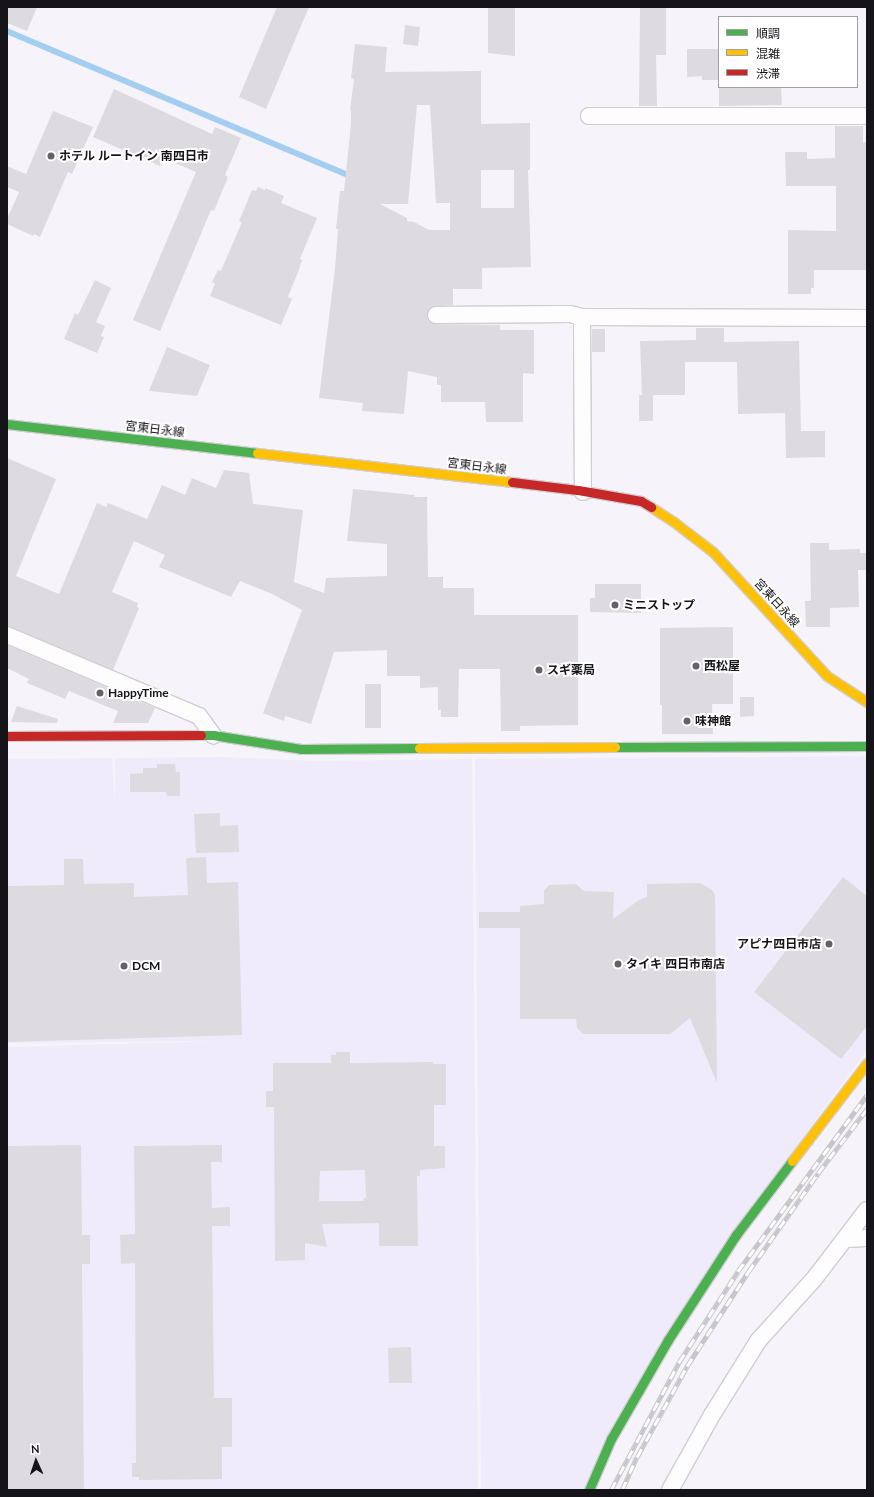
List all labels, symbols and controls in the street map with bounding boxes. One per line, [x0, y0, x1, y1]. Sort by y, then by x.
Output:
legend [718, 16, 858, 88]
text: 順調 [756, 26, 780, 41]
text: 混雑 [756, 46, 780, 61]
text: 渋滞 [756, 66, 780, 81]
place label: ホテル ルートイン 南四日市 [59, 149, 209, 163]
marker: ホテル ルートイン 南四日市 [46, 151, 56, 161]
street label: 宮東日永線 [124, 418, 186, 440]
street label: 宮東日永線 [446, 455, 508, 477]
street label: 宮東日永線 [752, 576, 802, 630]
place label: ミニストップ [623, 598, 695, 612]
marker: ミニストップ [610, 600, 620, 610]
place label: 西松屋 [704, 659, 740, 673]
marker: 西松屋 [691, 661, 701, 671]
place label: スギ薬局 [547, 663, 595, 677]
marker: スギ薬局 [534, 665, 544, 675]
place label: HappyTime [108, 686, 169, 700]
marker: HappyTime [95, 688, 105, 698]
place label: 味神館 [695, 714, 731, 728]
marker: 味神館 [682, 716, 692, 726]
place label: アピナ四日市店 [737, 937, 821, 951]
marker: アピナ四日市店 [824, 939, 834, 949]
place label: タイキ 四日市南店 [626, 957, 725, 971]
place label: DCM [132, 959, 160, 973]
marker: タイキ 四日市南店 [613, 959, 623, 969]
marker: DCM [119, 961, 129, 971]
north arrow [16, 1441, 56, 1481]
text: N [31, 1442, 40, 1455]

